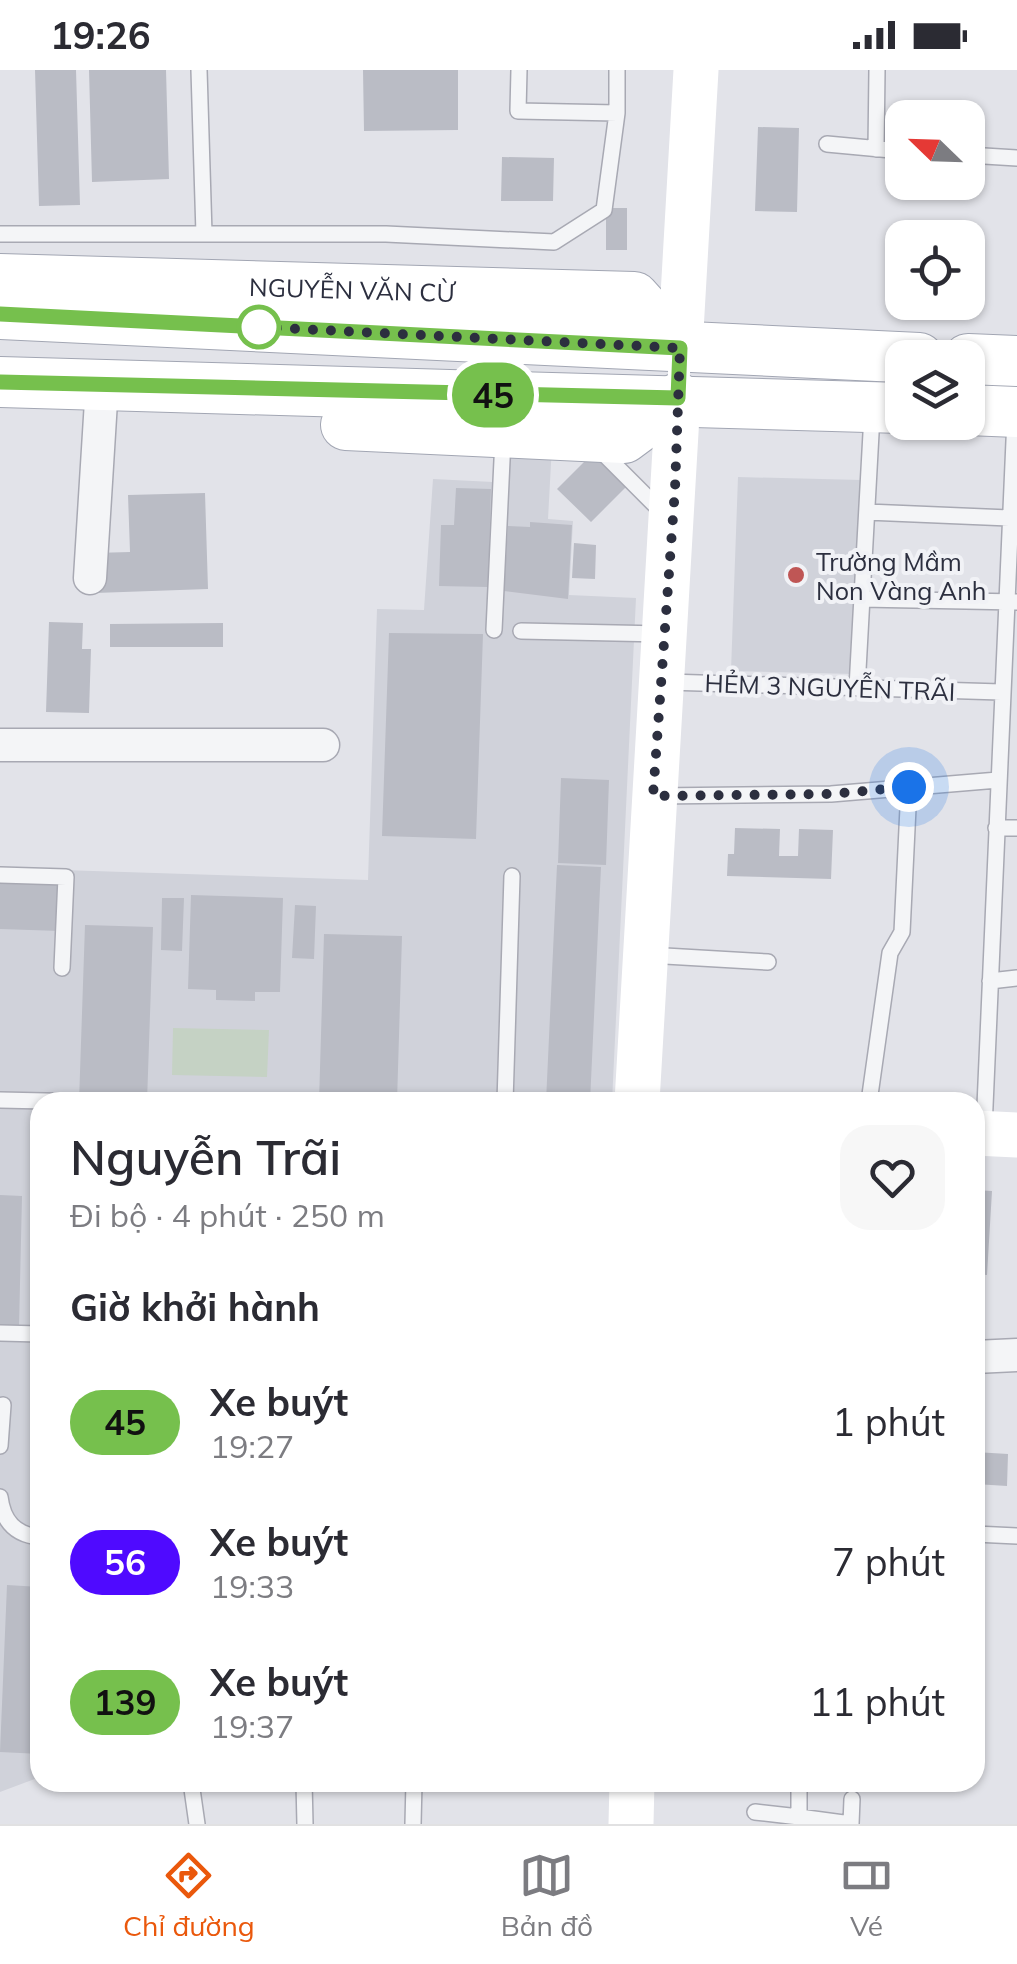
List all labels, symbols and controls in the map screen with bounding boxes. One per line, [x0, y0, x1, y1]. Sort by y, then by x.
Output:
text: 19:26 [50, 11, 151, 59]
north arrow [885, 100, 985, 200]
map controls [885, 100, 985, 440]
button: locate [885, 220, 985, 320]
street label: NGUYỄN VĂN CỪ [249, 271, 457, 307]
unlabelled marker [238, 306, 280, 348]
button: layers [885, 340, 985, 440]
line badge: 45 [448, 362, 538, 428]
text: 45 [472, 373, 514, 417]
place label: Trường Mầm Non Vàng Anh [816, 546, 987, 606]
marker: Trường Mầm Non Vàng Anh [785, 564, 807, 586]
street label: HẺM 3 NGUYỄN TRÃI [704, 666, 956, 707]
your location [884, 762, 934, 812]
button: heart [840, 1125, 945, 1230]
text: Nguyễn Trãi [70, 1127, 341, 1187]
text: Đi bộ · 4 phút · 250 m [70, 1195, 385, 1235]
text: Giờ khởi hành [70, 1283, 320, 1331]
text: Xe buýt [210, 1378, 348, 1426]
text: 1 phút [832, 1398, 945, 1446]
text: 45 [104, 1400, 146, 1444]
text: 19:27 [210, 1426, 294, 1466]
text: Xe buýt [210, 1518, 348, 1566]
text: 7 phút [832, 1538, 945, 1586]
text: 56 [104, 1540, 146, 1584]
text: 19:33 [210, 1566, 294, 1606]
text: Xe buýt [210, 1658, 348, 1706]
text: 11 phút [809, 1678, 945, 1726]
text: 139 [93, 1680, 157, 1724]
text: 19:37 [210, 1706, 294, 1746]
tab: Chỉ đường [123, 1848, 255, 1943]
tab: Bản đồ [501, 1848, 593, 1943]
tab: Vé [839, 1848, 894, 1943]

